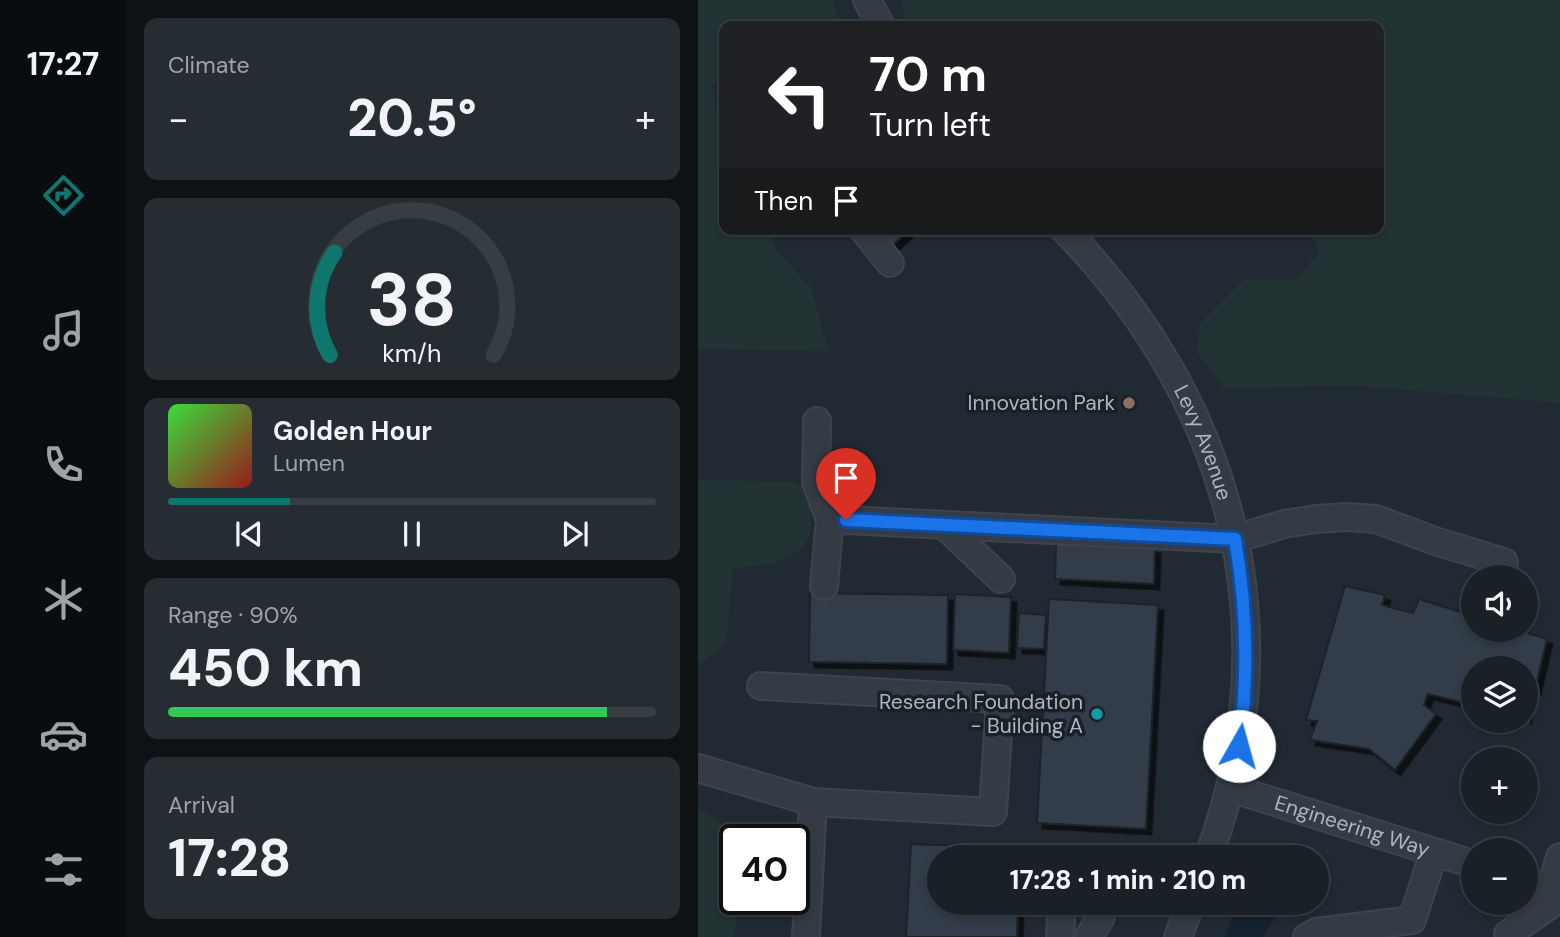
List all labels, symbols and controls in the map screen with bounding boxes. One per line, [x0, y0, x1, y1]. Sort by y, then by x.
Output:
text: 70 m [869, 42, 987, 106]
text: 17:27 [27, 43, 99, 85]
icon: left [754, 49, 845, 140]
text: Climate [168, 50, 250, 80]
text: 20.5° [347, 84, 477, 152]
text: − [168, 94, 189, 144]
text: + [635, 94, 656, 144]
text: Turn left [869, 104, 991, 146]
icon: directions [39, 171, 88, 220]
icon: arrive [827, 182, 865, 220]
text: Then [754, 184, 813, 218]
text: 38 [367, 253, 457, 348]
icon: music [39, 306, 88, 355]
text: km/h [382, 337, 442, 370]
street label: Levy Avenue [1167, 380, 1238, 504]
place label: Innovation Park [968, 389, 1115, 417]
marker: Innovation Park [1121, 395, 1137, 411]
text: Golden Hour [273, 414, 432, 448]
icon: phone [39, 440, 88, 489]
text: Lumen [273, 448, 345, 478]
pin [816, 448, 876, 520]
icon: arrive [827, 459, 865, 497]
icon: previous [230, 515, 268, 553]
icon: pause [393, 515, 431, 553]
icon: next [556, 515, 594, 553]
map controls [1461, 565, 1538, 915]
button: sound [1461, 565, 1538, 642]
icon: climate [39, 575, 88, 624]
text: Range · 90% [168, 600, 298, 630]
text: 450 km [168, 634, 363, 702]
button: layers [1461, 656, 1538, 733]
place label: Research Foundation - Building A [879, 688, 1083, 740]
marker: Research Foundation - Building A [1089, 706, 1105, 722]
position arrow [1202, 709, 1276, 783]
icon: car [39, 710, 88, 759]
button: + [1461, 747, 1538, 824]
street label: Engineering Way [1271, 789, 1433, 864]
text: Arrival [168, 790, 235, 820]
text: 17:28 [168, 824, 291, 892]
speed limit sign: 40 [719, 824, 810, 915]
button: − [1461, 838, 1538, 915]
icon: filters [39, 845, 88, 894]
text: 17:28 · 1 min · 210 m [1010, 863, 1246, 897]

